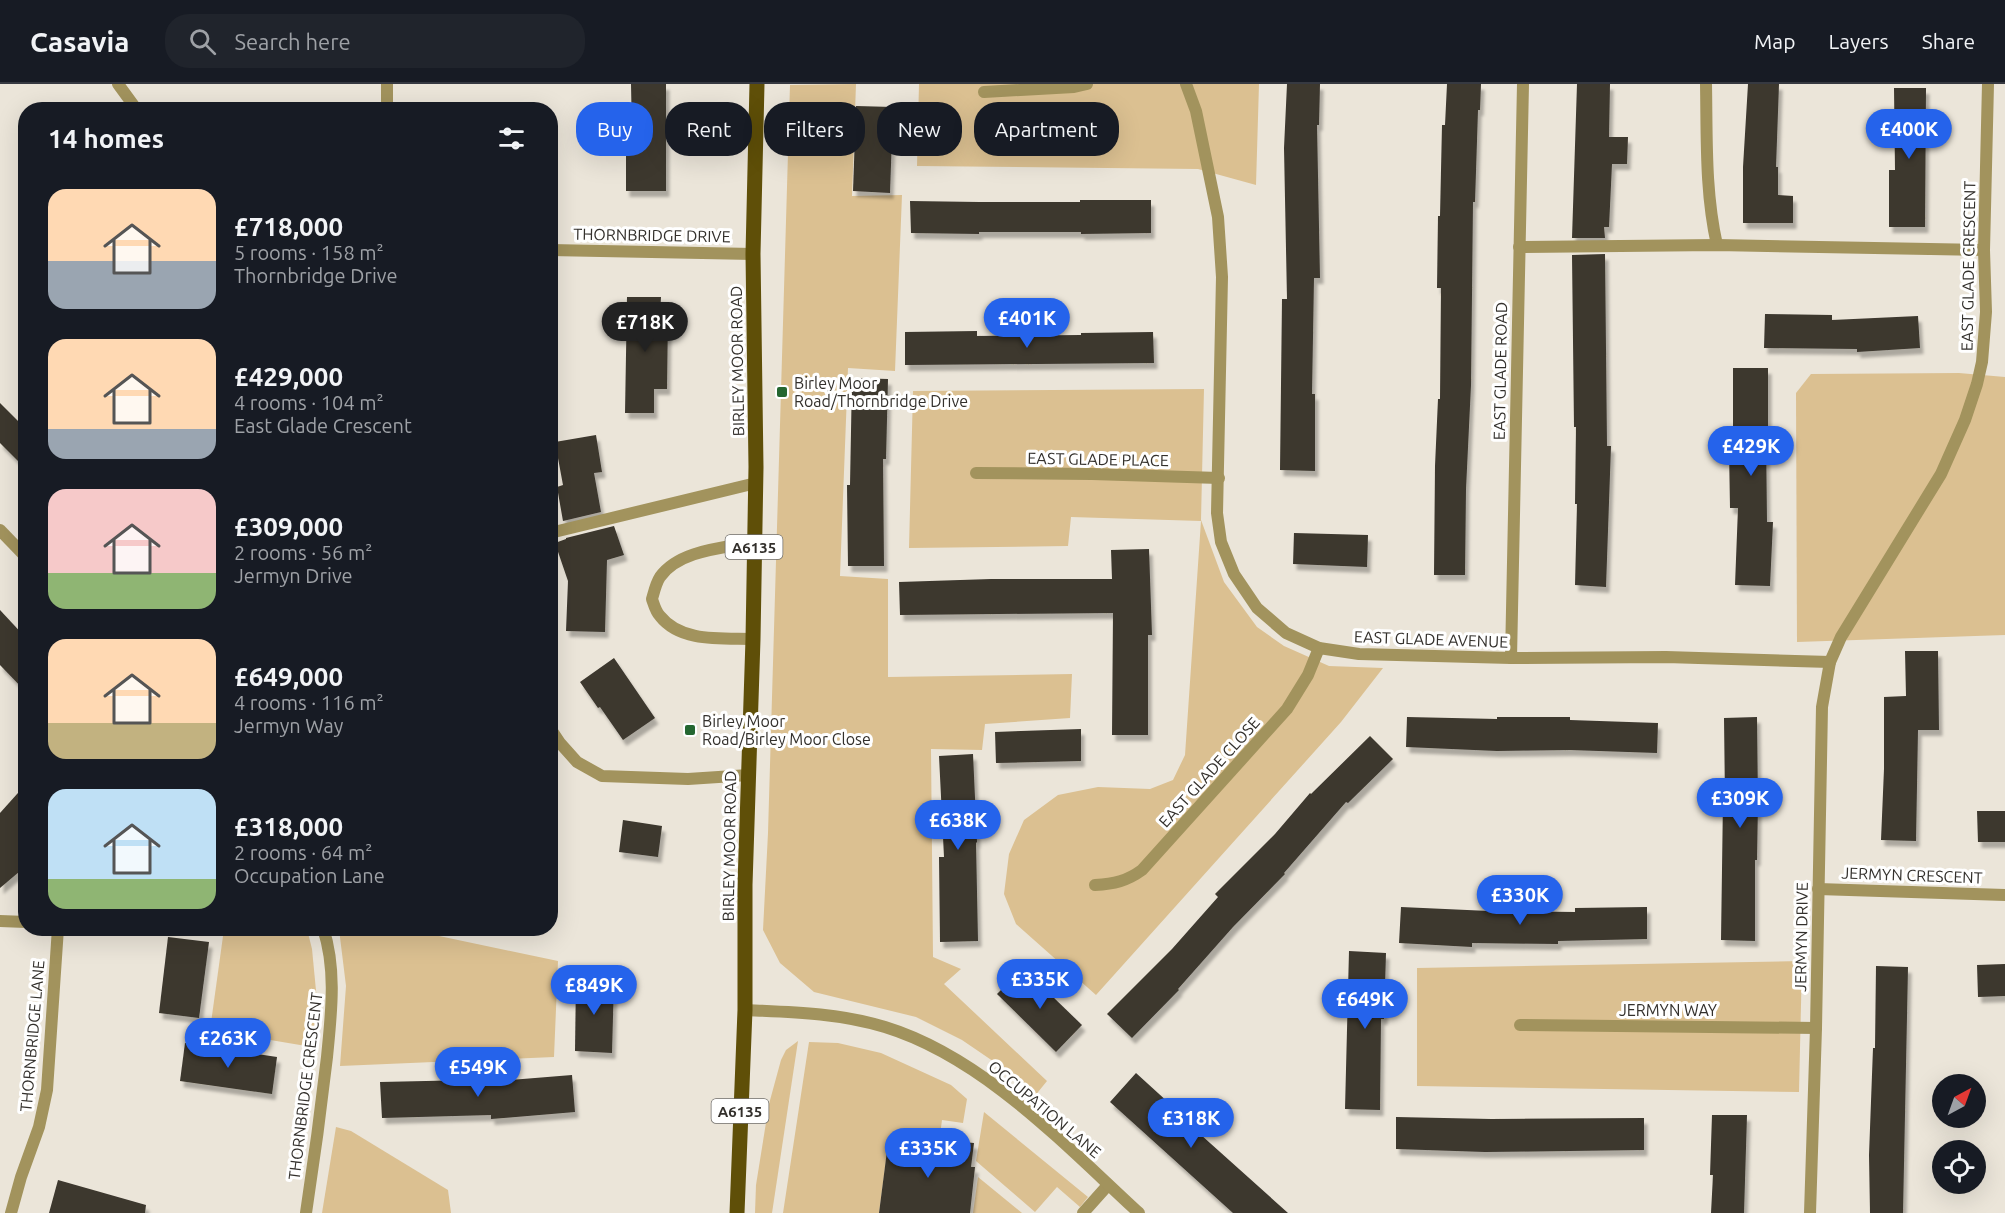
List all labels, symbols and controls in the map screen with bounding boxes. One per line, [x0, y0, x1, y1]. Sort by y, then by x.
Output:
search box [165, 14, 585, 68]
icon: search [186, 25, 219, 58]
text: Casavia [30, 26, 129, 57]
text: Search here [234, 29, 351, 54]
text: Map [1754, 29, 1795, 53]
text: Layers [1828, 29, 1889, 53]
text: Share [1922, 29, 1975, 53]
chip: Buy [576, 102, 653, 156]
chip: Rent [665, 102, 752, 156]
chip: Filters [764, 102, 865, 156]
chip: New [877, 102, 962, 156]
chip: Apartment [974, 102, 1119, 156]
pin: £400K [1867, 109, 1951, 160]
text: £400K [1880, 117, 1938, 140]
icon: filters [495, 122, 528, 155]
text: 14 homes [48, 124, 164, 153]
street label: EAST GLADE CRESCENT [1958, 180, 1978, 351]
text: £718,000 [234, 212, 343, 241]
icon: home [96, 213, 168, 285]
street label: THORNBRIDGE DRIVE [573, 225, 731, 245]
text: 5 rooms · 158 m² [234, 241, 384, 264]
text: Thornbridge Drive [234, 264, 397, 287]
street label: BIRLEY MOOR ROAD [727, 286, 747, 436]
pin: £401K [985, 298, 1069, 349]
pin: £718K [603, 302, 687, 353]
street label: EAST GLADE ROAD [1490, 302, 1510, 440]
text: £401K [998, 306, 1056, 329]
text: £718K [616, 310, 674, 333]
text: £429,000 [234, 362, 343, 391]
icon: home [96, 363, 168, 435]
place label: Birley Moor Road/Thornbridge Drive [794, 374, 968, 410]
marker: Birley Moor Road/Thornbridge Drive [775, 385, 789, 399]
text: 4 rooms · 104 m² [234, 391, 384, 414]
text: East Glade Crescent [234, 414, 412, 437]
pin: £429K [1709, 426, 1793, 477]
text: £429K [1722, 434, 1780, 457]
street label: EAST GLADE PLACE [1027, 449, 1169, 469]
text: £309,000 [234, 512, 343, 541]
icon: home [96, 513, 168, 585]
road number: A6135 [726, 535, 783, 559]
text: 2 rooms · 56 m² [234, 541, 372, 564]
text: Jermyn Drive [234, 564, 353, 587]
street label: EAST GLADE AVENUE [1354, 627, 1508, 651]
text: £649,000 [234, 662, 343, 691]
icon: home [96, 663, 168, 735]
text: 4 rooms · 116 m² [234, 691, 384, 714]
place label: Birley Moor Road/Birley Moor Close [702, 712, 871, 748]
street label: EAST GLADE CLOSE [1155, 713, 1263, 831]
text: Jermyn Way [234, 714, 343, 737]
marker: Birley Moor Road/Birley Moor Close [683, 723, 697, 737]
street label: BIRLEY MOOR ROAD [719, 771, 739, 921]
pin: £309K [1698, 778, 1782, 829]
text: £309K [1711, 786, 1769, 809]
pin: £638K [916, 800, 1000, 851]
text: £638K [929, 808, 987, 831]
text: £318,000 [234, 812, 343, 841]
icon: home [96, 813, 168, 885]
text: 2 rooms · 64 m² [234, 841, 372, 864]
text: Occupation Lane [234, 864, 385, 887]
street label: JERMYN CRESCENT [1841, 864, 1983, 886]
pin: £330K [1478, 875, 1562, 926]
street label: JERMYN DRIVE [1791, 882, 1811, 992]
text: £330K [1491, 883, 1549, 906]
street label: THORNBRIDGE LANE [16, 959, 48, 1113]
pin: £335K [998, 959, 1082, 1010]
pin: £849K [552, 965, 636, 1016]
text: £335K [1011, 967, 1069, 990]
text: £849K [565, 973, 623, 996]
pin: £649K [1323, 979, 1407, 1030]
text: £649K [1336, 987, 1394, 1010]
street label: THORNBRIDGE CRESCENT [285, 991, 325, 1181]
street label: JERMYN WAY [1619, 1001, 1718, 1019]
pin: £263K [186, 1018, 270, 1069]
text: £263K [199, 1026, 257, 1049]
pin: £549K [436, 1047, 520, 1098]
text: £549K [449, 1055, 507, 1078]
street label: OCCUPATION LANE [985, 1057, 1105, 1161]
north arrow [1932, 1074, 1986, 1128]
map controls [1932, 1074, 1986, 1194]
pin: £318K [1149, 1098, 1233, 1149]
road number: A6135 [712, 1099, 768, 1123]
text: £318K [1162, 1106, 1220, 1129]
pin: £335K [886, 1128, 970, 1179]
text: £335K [899, 1136, 957, 1159]
button: locate [1932, 1140, 1986, 1194]

